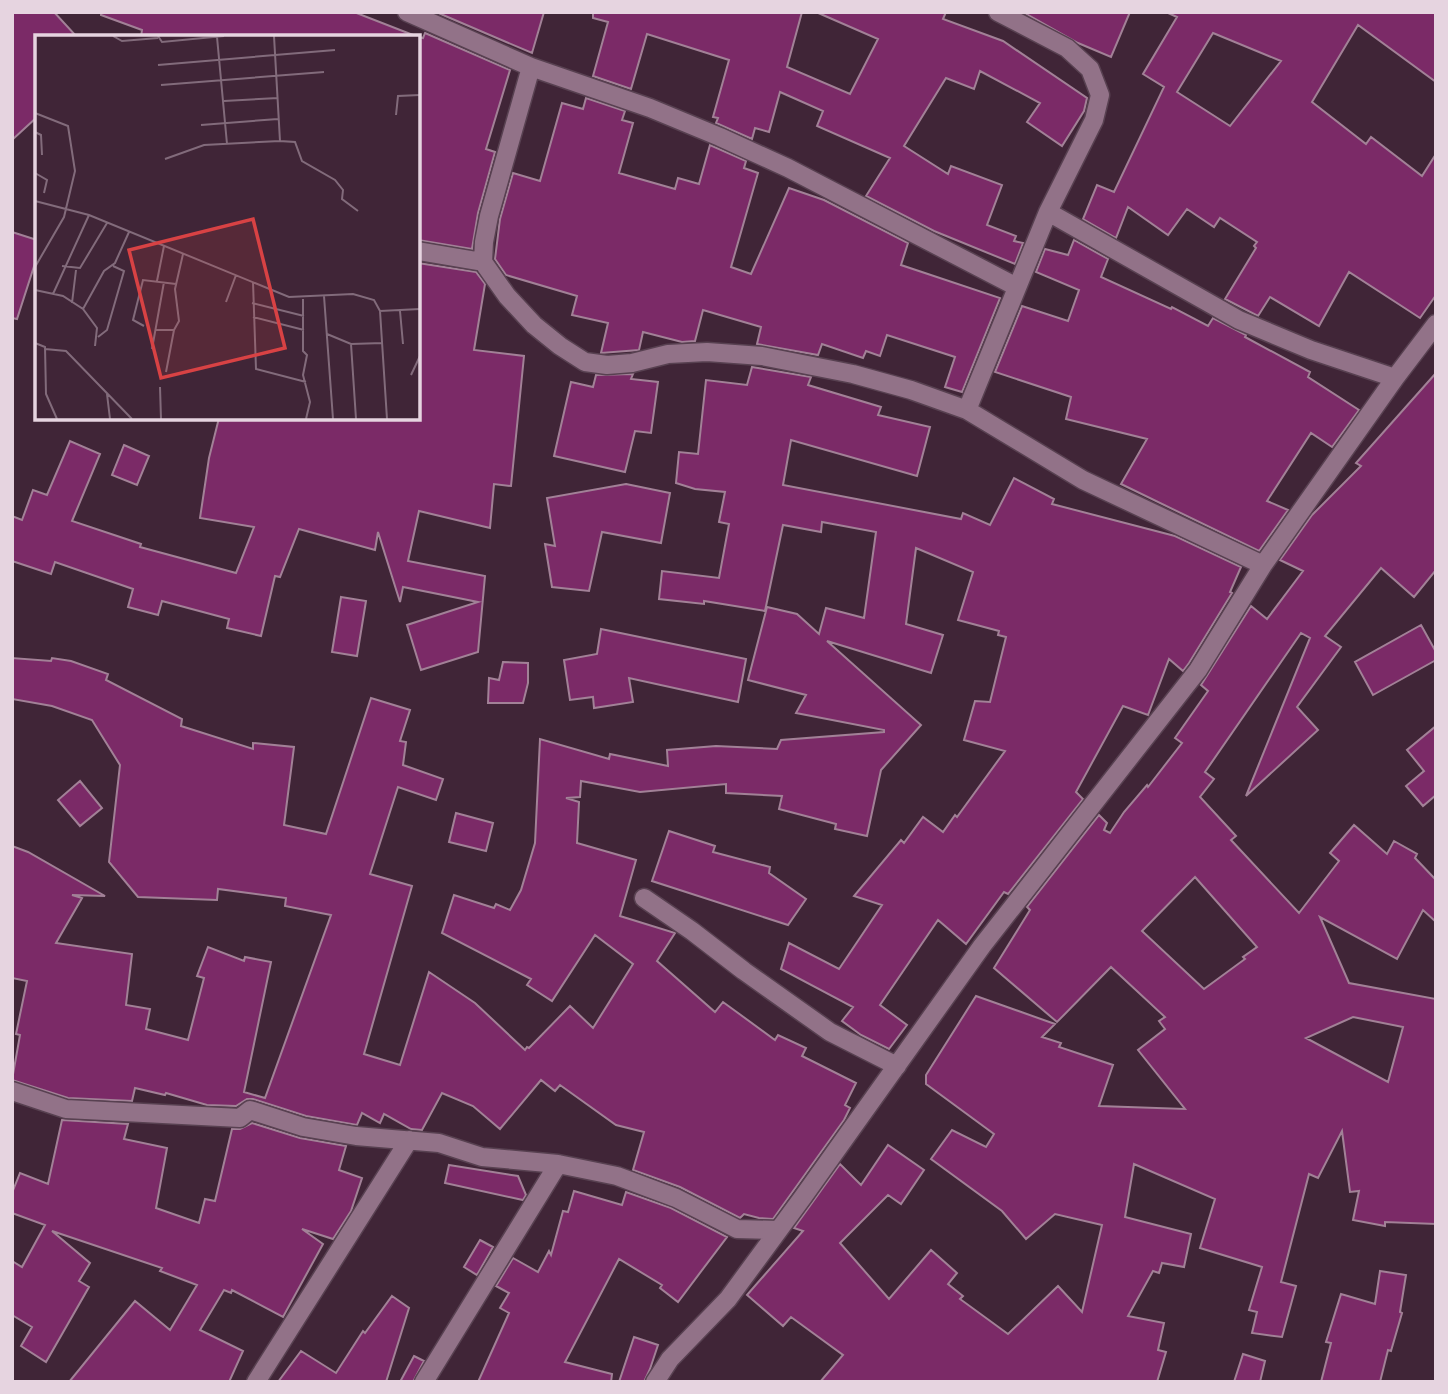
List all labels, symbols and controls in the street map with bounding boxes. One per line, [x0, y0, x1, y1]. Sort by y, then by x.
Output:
inset map [35, 35, 420, 420]

